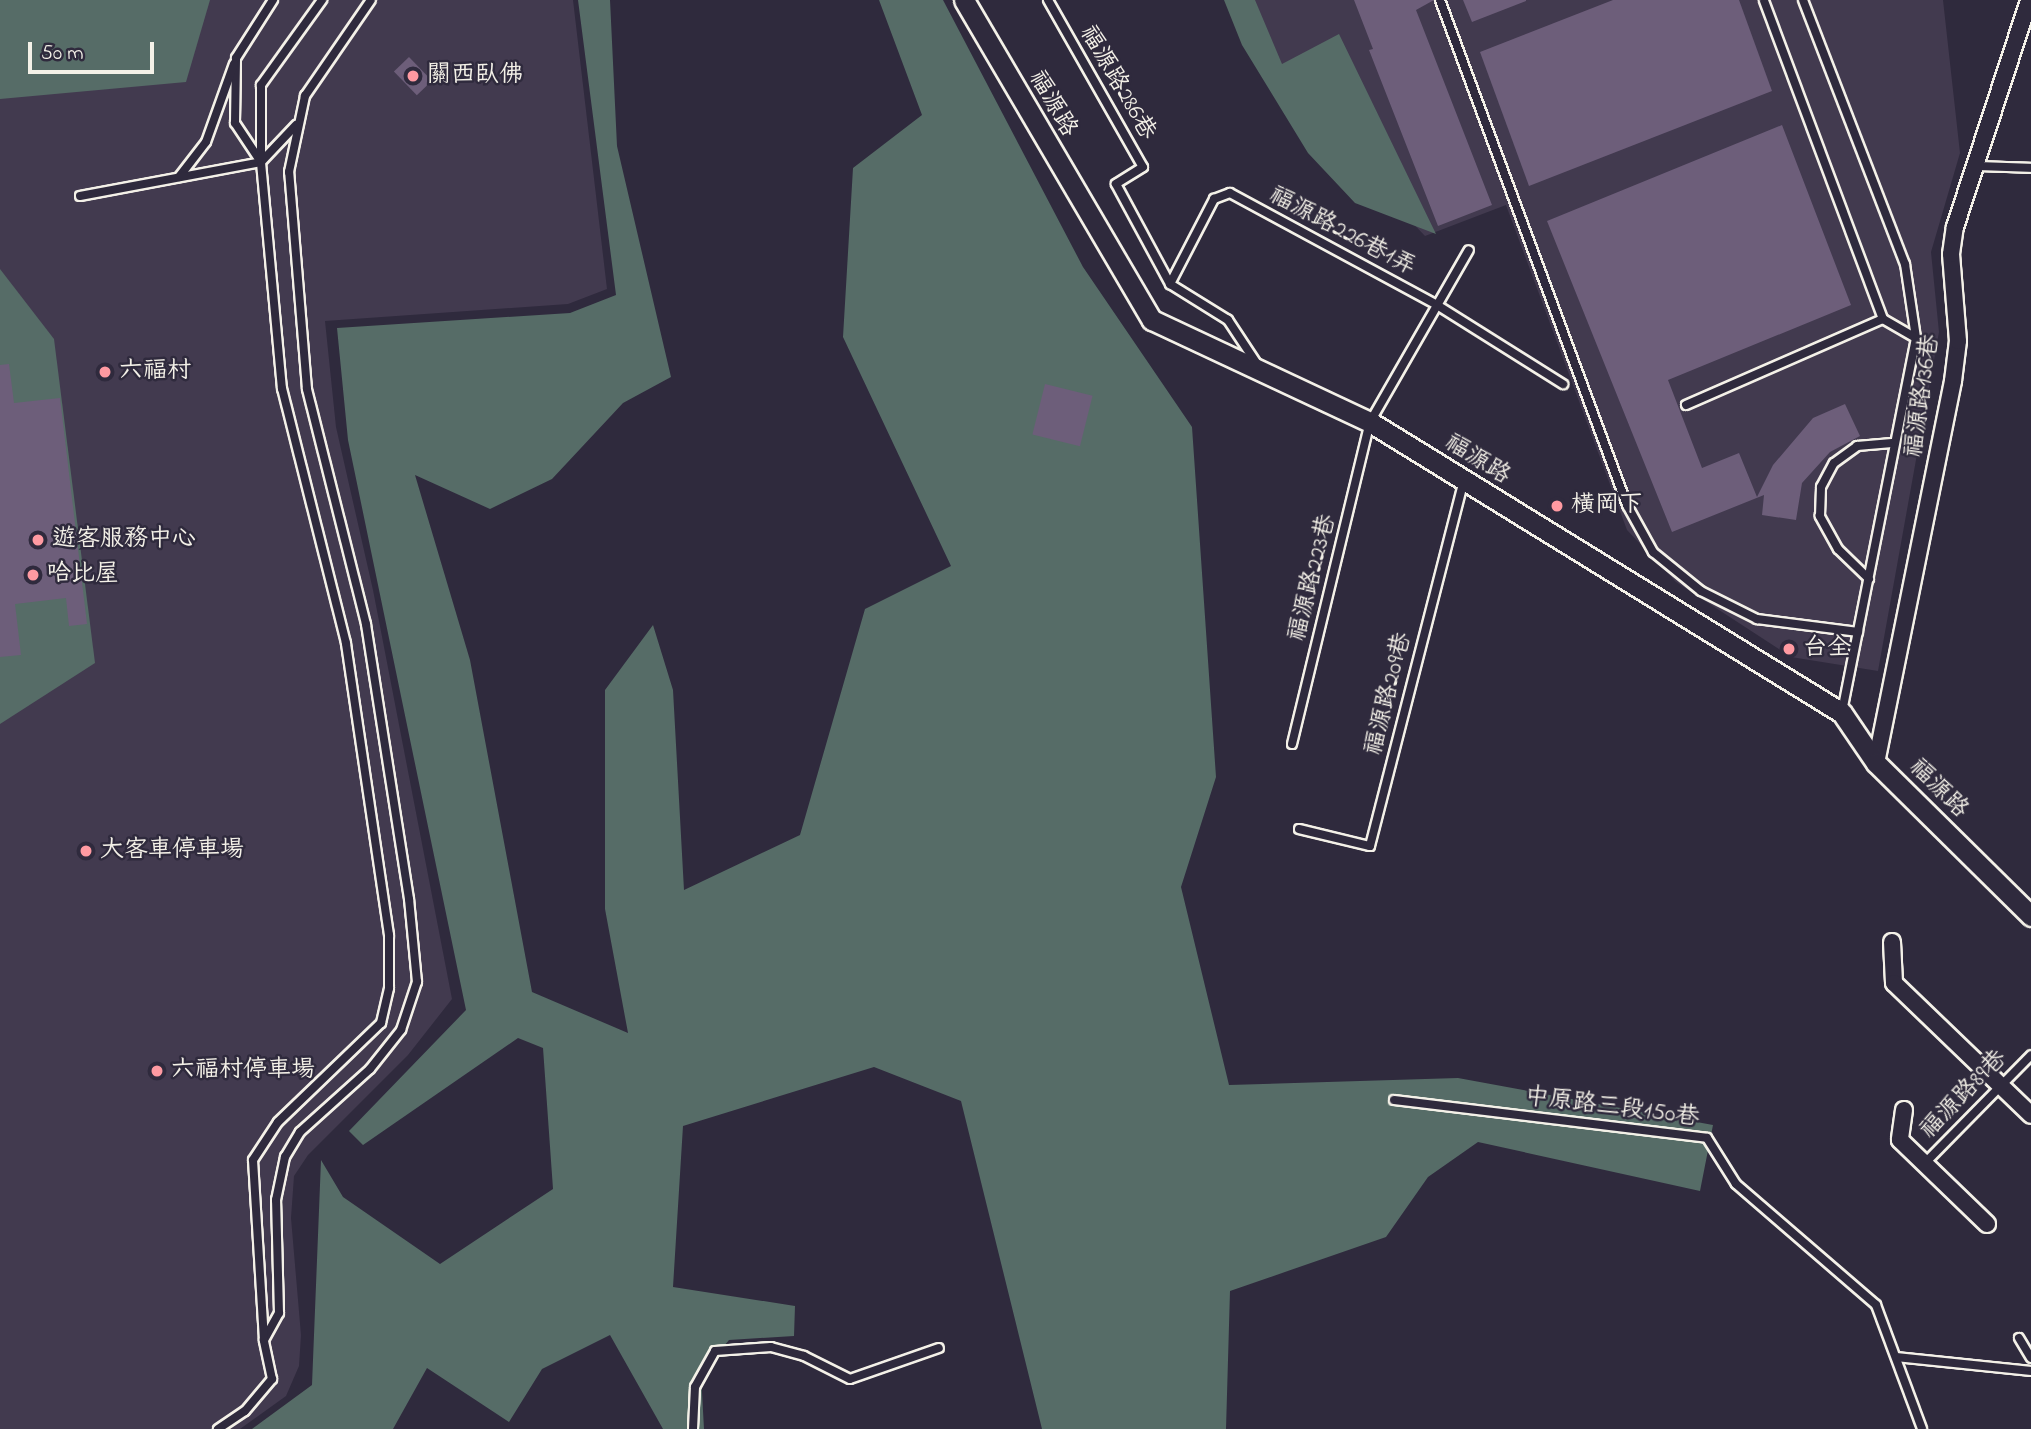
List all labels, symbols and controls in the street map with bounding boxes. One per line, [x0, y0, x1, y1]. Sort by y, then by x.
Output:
street label: 福源路286巷 [1073, 21, 1161, 145]
scale bar [32, 28, 158, 72]
text: 50 m [41, 39, 84, 69]
place label: 關西臥佛 [427, 62, 523, 90]
street label: 福源路 [1022, 66, 1082, 142]
marker: 關西臥佛 [405, 68, 421, 84]
street label: 福源路226巷1弄 [1264, 181, 1420, 283]
street label: 福源路136巷 [1900, 333, 1946, 459]
place label: 六福村 [119, 358, 191, 386]
marker: 六福村 [97, 364, 113, 380]
street label: 福源路 [1439, 429, 1515, 491]
place label: 橫岡下 [1571, 492, 1643, 520]
marker: 橫岡下 [1549, 498, 1565, 514]
street label: 福源路223巷 [1283, 512, 1343, 644]
place label: 遊客服務中心 [52, 526, 196, 554]
marker: 遊客服務中心 [30, 532, 46, 548]
place label: 哈比屋 [47, 561, 119, 589]
marker: 哈比屋 [25, 567, 41, 583]
street label: 福源路209巷 [1360, 630, 1418, 758]
place label: 台全 [1803, 635, 1851, 663]
marker: 台全 [1781, 641, 1797, 657]
street label: 福源路 [1902, 753, 1974, 825]
place label: 大客車停車場 [100, 837, 244, 865]
marker: 大客車停車場 [78, 843, 94, 859]
street label: 福源路89巷 [1915, 1045, 2013, 1145]
place label: 六福村停車場 [171, 1057, 315, 1085]
marker: 六福村停車場 [149, 1063, 165, 1079]
street label: 中原路三段150巷 [1523, 1083, 1701, 1133]

